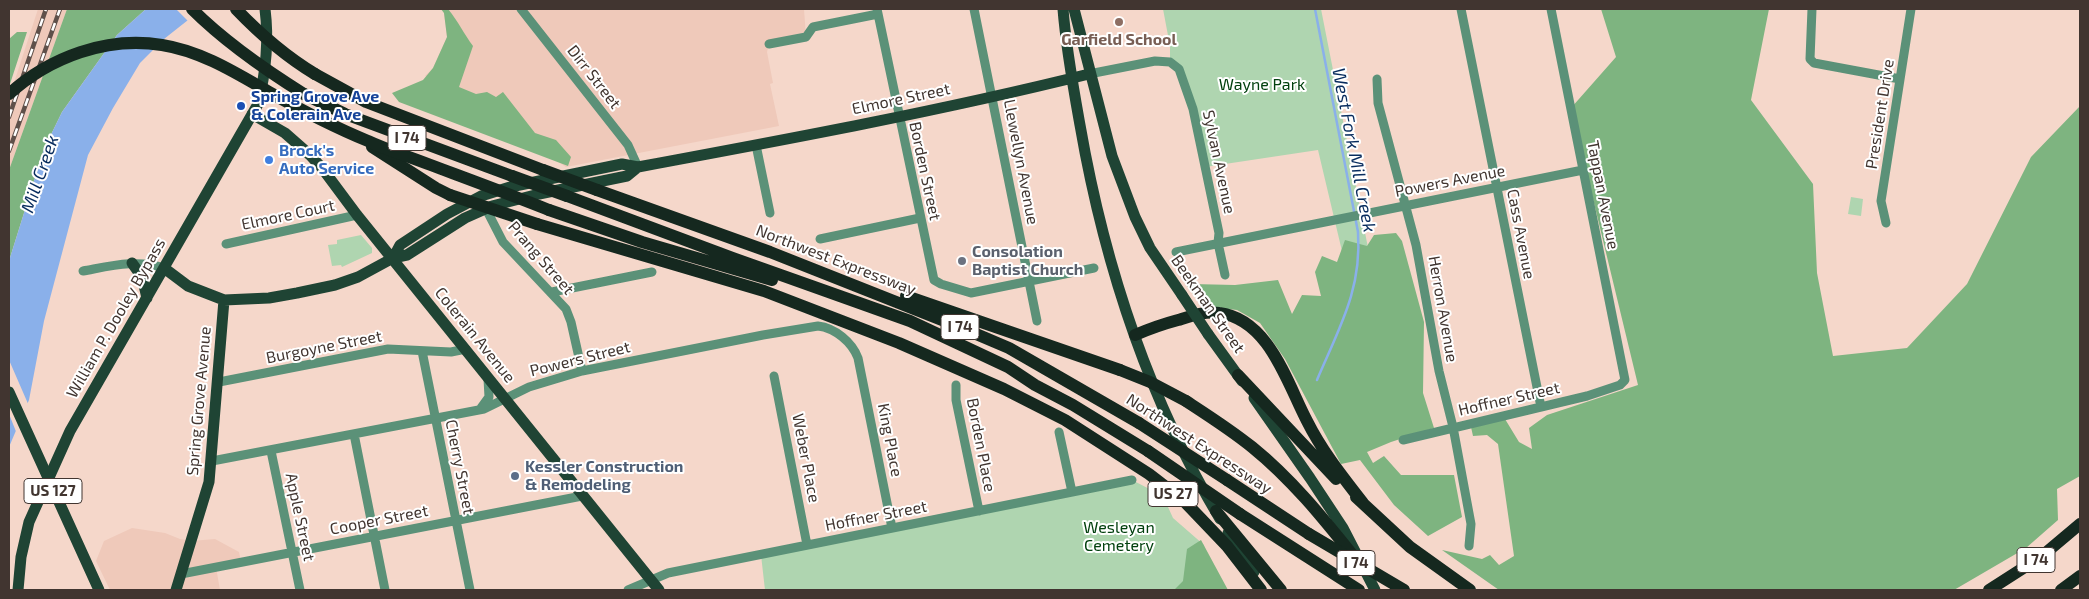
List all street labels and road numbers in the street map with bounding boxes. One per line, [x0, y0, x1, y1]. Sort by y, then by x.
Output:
street label: Dirr Street [563, 41, 625, 113]
street label: President Drive [1862, 58, 1898, 170]
street label: Elmore Street [850, 79, 952, 119]
street label: Llewellyn Avenue [999, 98, 1043, 226]
street label: Sylvan Avenue [1199, 108, 1239, 216]
street label: Borden Street [905, 120, 945, 222]
road number: I 74 [388, 126, 426, 150]
street label: Tappan Avenue [1583, 139, 1623, 251]
street label: Powers Avenue [1393, 161, 1507, 201]
street label: Cass Avenue [1503, 187, 1539, 281]
street label: Elmore Court [240, 196, 336, 234]
street label: Prang Street [504, 217, 578, 299]
street label: Northwest Expressway [753, 221, 919, 299]
street label: William P. Dooley Bypass [62, 235, 170, 401]
street label: Beekman Street [1167, 251, 1249, 357]
street label: Herron Avenue [1424, 254, 1462, 364]
street label: Colerain Avenue [431, 283, 519, 387]
road number: I 74 [941, 314, 979, 340]
street label: Spring Grove Avenue [183, 326, 215, 476]
street label: Burgoyne Street [264, 326, 384, 368]
street label: Powers Street [528, 337, 632, 381]
street label: Hoffner Street [1456, 378, 1562, 420]
street label: Northwest Expressway [1123, 390, 1275, 498]
street label: Borden Place [962, 396, 1000, 494]
street label: King Place [873, 402, 907, 478]
street label: Weber Place [788, 412, 824, 504]
street label: Cherry Street [441, 418, 479, 516]
street label: Apple Street [281, 471, 319, 563]
road number: US 127 [24, 478, 82, 504]
road number: US 27 [1148, 482, 1198, 506]
street label: Hoffner Street [823, 497, 929, 535]
street label: Cooper Street [328, 501, 430, 539]
road number: I 74 [2017, 548, 2055, 572]
road number: I 74 [1337, 550, 1375, 576]

